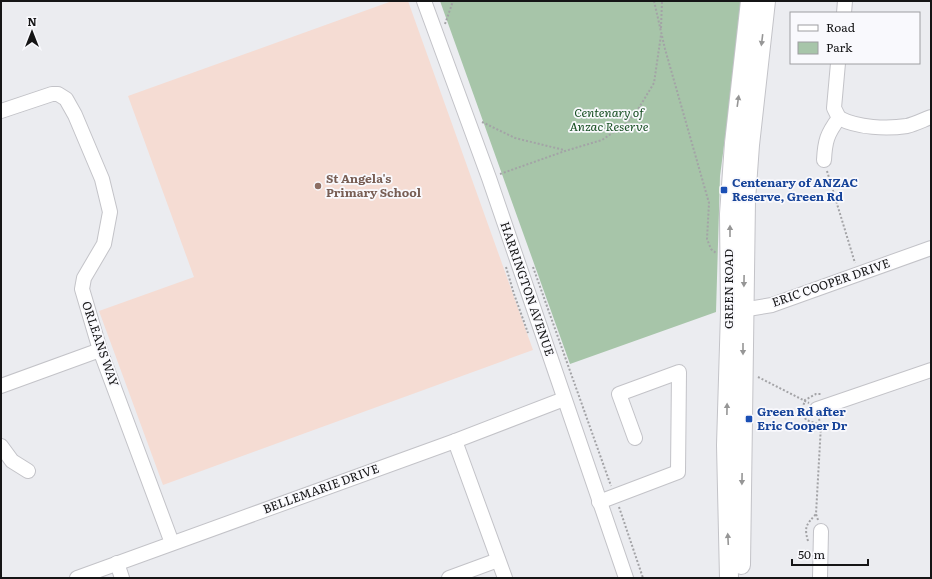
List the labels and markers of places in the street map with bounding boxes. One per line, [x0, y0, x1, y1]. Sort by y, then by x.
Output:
place label: St Angela's Primary School [326, 169, 422, 201]
place label: Centenary of ANZAC Reserve, Green Rd [732, 173, 858, 205]
marker: St Angela's Primary School [313, 181, 323, 191]
marker: Centenary of ANZAC Reserve, Green Rd [719, 185, 729, 195]
place label: Green Rd after Eric Cooper Dr [757, 402, 848, 434]
marker: Green Rd after Eric Cooper Dr [744, 414, 754, 424]

